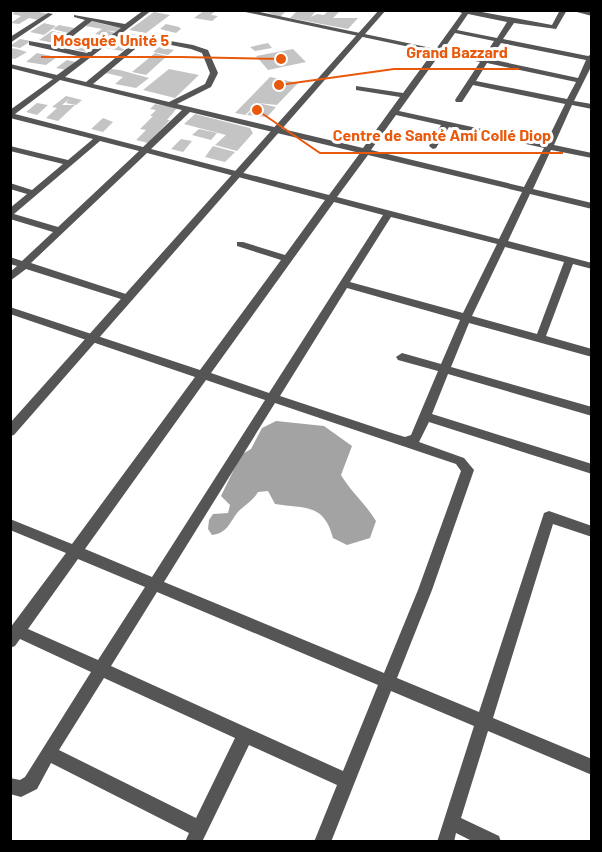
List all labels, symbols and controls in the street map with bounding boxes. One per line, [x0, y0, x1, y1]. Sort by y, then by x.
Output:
callout: Mosquée Unité 5 [41, 23, 181, 57]
text: Mosquée Unité 5 [53, 30, 169, 49]
callout: Grand Bazzard [394, 35, 519, 69]
text: Grand Bazzard [406, 42, 508, 61]
callout: Centre de Santé Ami Collé Diop [320, 119, 563, 153]
text: Centre de Santé Ami Collé Diop [333, 125, 551, 144]

